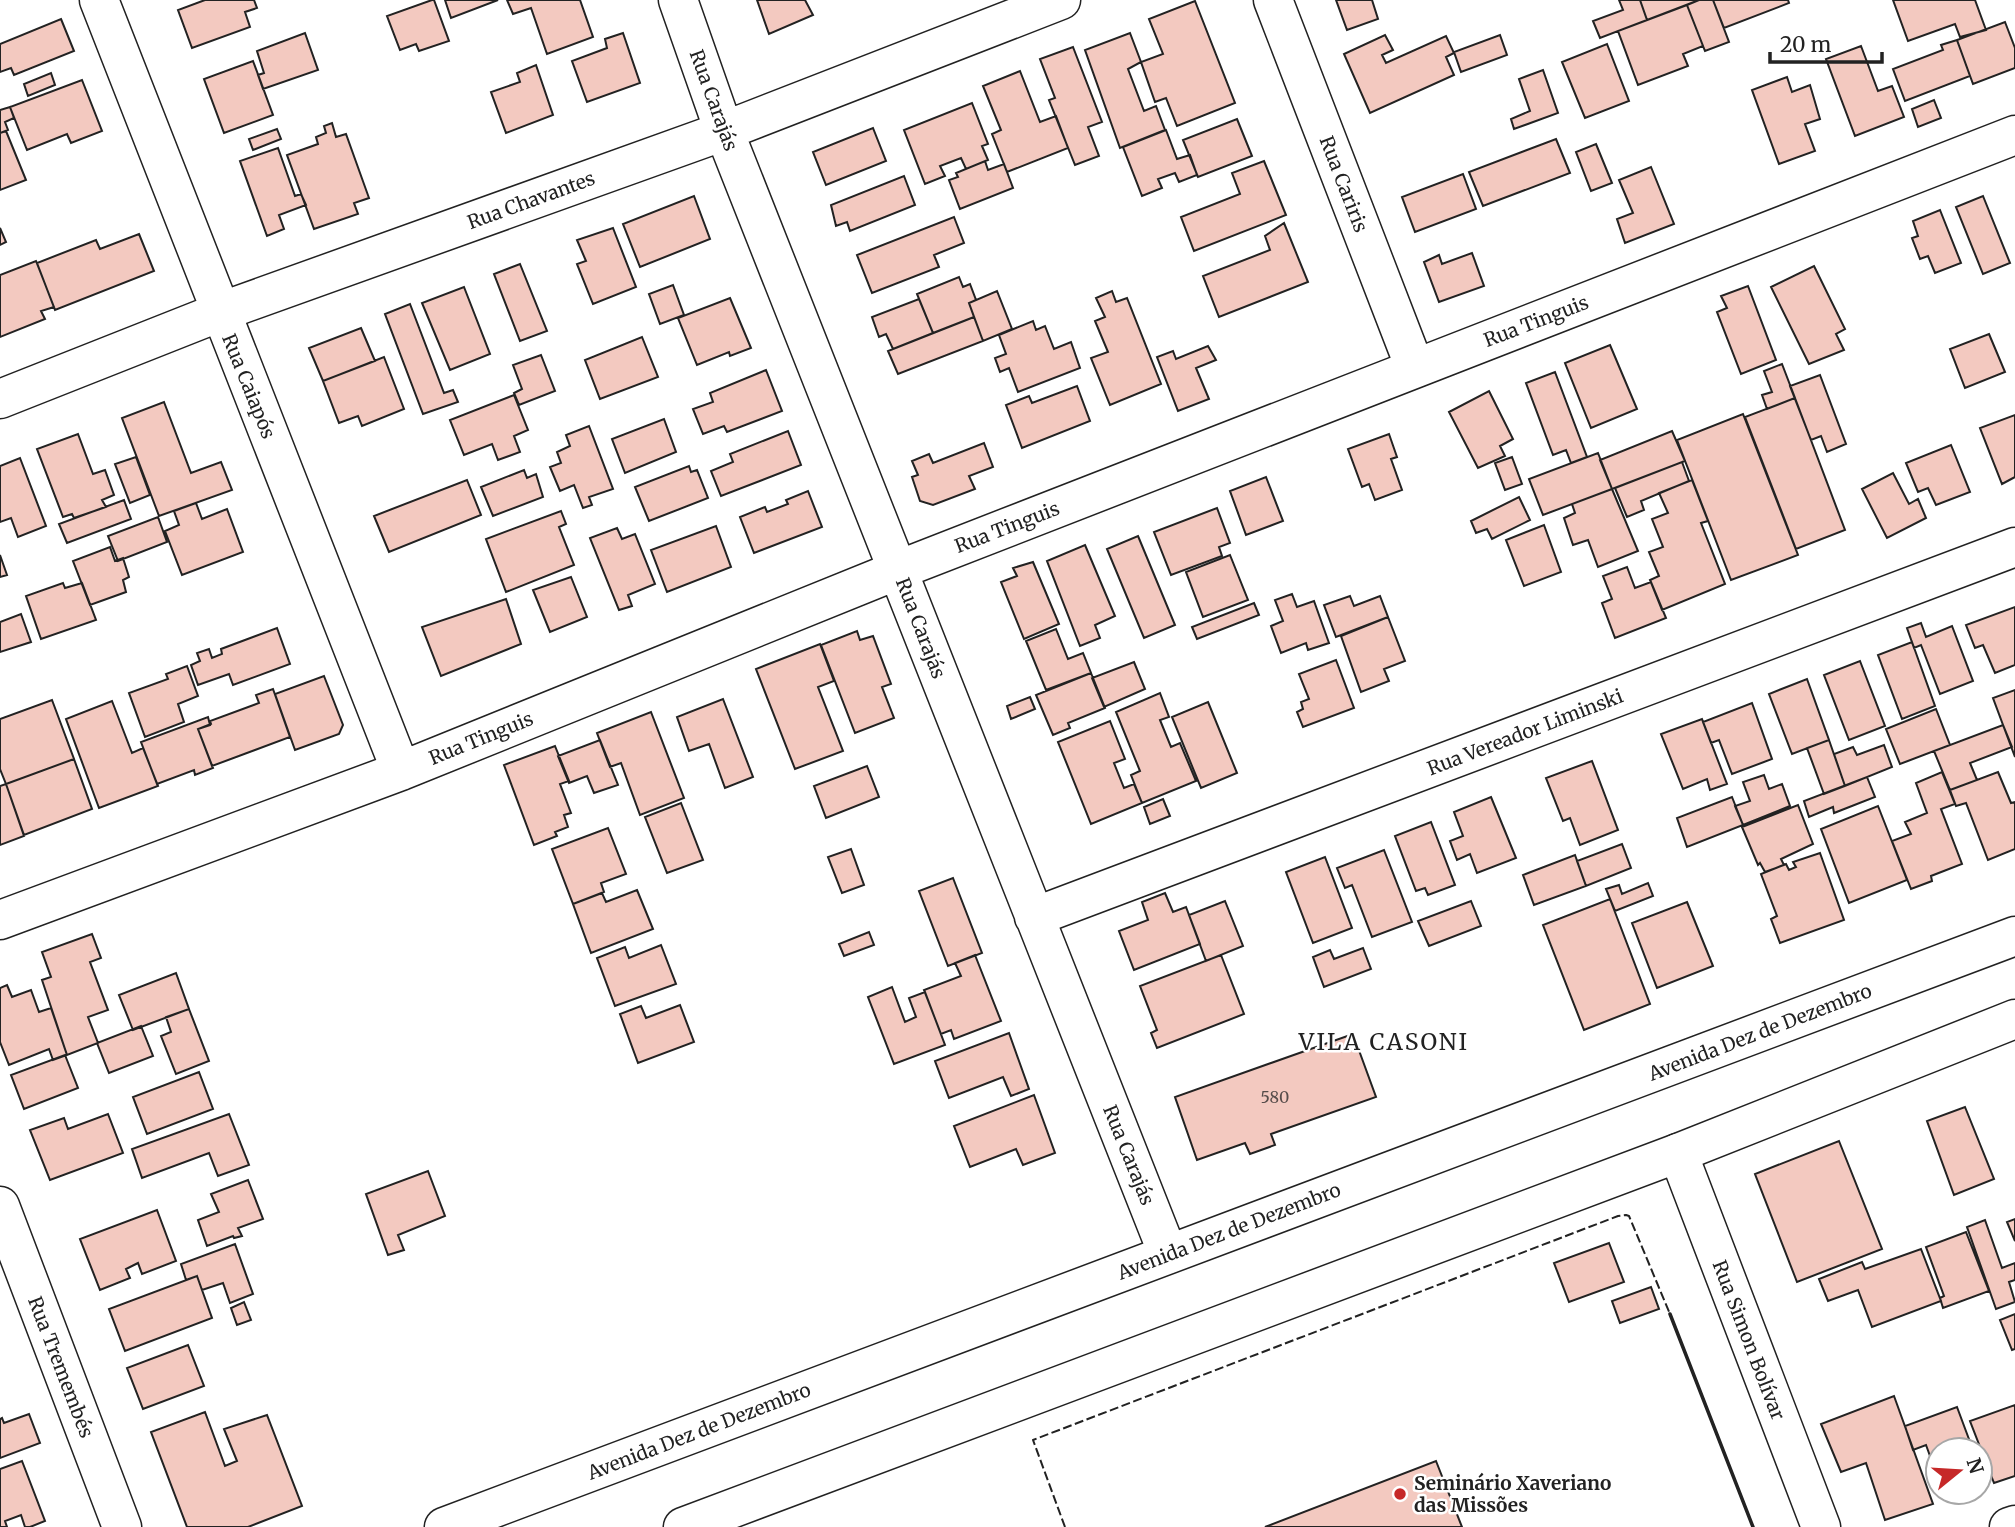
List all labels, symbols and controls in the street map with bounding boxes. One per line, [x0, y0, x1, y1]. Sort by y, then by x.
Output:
scale bar [1770, 21, 1882, 65]
text: 20 m [1780, 31, 1832, 58]
street label: Rua Carajás [685, 46, 743, 154]
street label: Rua Cariris [1315, 133, 1373, 235]
street label: Rua Chavantes [464, 166, 598, 234]
street label: Rua Tinguis [1480, 290, 1592, 352]
street label: Rua Caiapós [217, 330, 281, 442]
street label: Rua Tinguis [951, 496, 1063, 558]
street label: Rua Carajás [891, 574, 951, 682]
street label: Rua Vereador Liminski [1424, 684, 1626, 780]
street label: Rua Tinguis [425, 706, 537, 770]
street label: Avenida Dez de Dezembro [1644, 978, 1875, 1086]
district label: VILA CASONI [1298, 1027, 1469, 1056]
house number: 580 [1261, 1087, 1289, 1107]
street label: Rua Carajás [1098, 1101, 1160, 1209]
street label: Avenida Dez de Dezembro [1113, 1177, 1344, 1285]
street label: Rua Simon Bolívar [1708, 1257, 1791, 1424]
street label: Rua Tremembés [23, 1293, 99, 1441]
street label: Avenida Dez de Dezembro [583, 1377, 814, 1485]
north arrow [1924, 1436, 1994, 1506]
text: N [1961, 1455, 1989, 1477]
place label: Seminário Xaveriano das Missões [1414, 1471, 1611, 1517]
marker: Seminário Xaveriano das Missões [1392, 1486, 1408, 1502]

